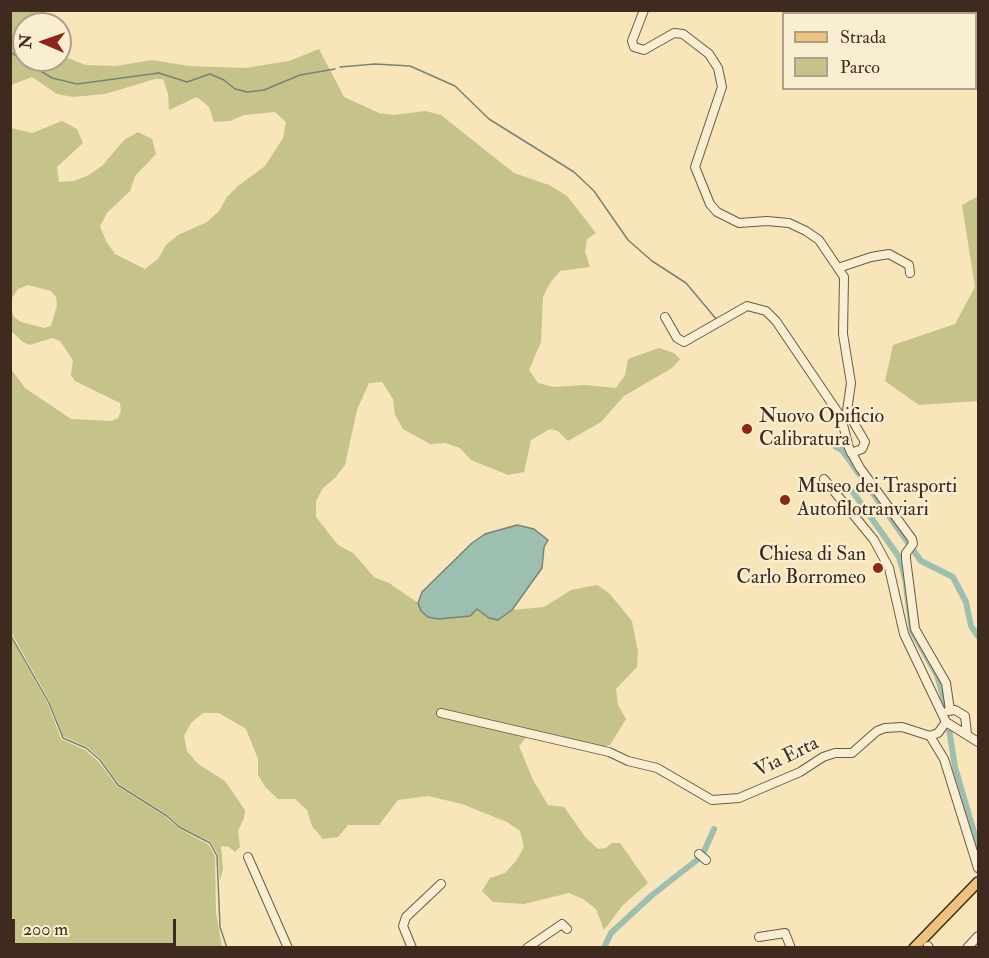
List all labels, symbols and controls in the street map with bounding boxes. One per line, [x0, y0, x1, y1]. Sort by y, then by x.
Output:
north arrow [12, 12, 72, 72]
legend [782, 12, 977, 90]
text: Strada [840, 26, 886, 49]
text: N [16, 34, 36, 49]
text: Parco [840, 56, 880, 79]
place label: Nuovo Opificio Calibratura [759, 406, 884, 453]
marker: Nuovo Opificio Calibratura [740, 422, 754, 436]
place label: Museo dei Trasporti Autofilotranviari [797, 476, 957, 523]
marker: Museo dei Trasporti Autofilotranviari [778, 493, 792, 507]
place label: Chiesa di San Carlo Borromeo [736, 544, 866, 591]
marker: Chiesa di San Carlo Borromeo [871, 561, 885, 575]
street label: Via Erta [751, 732, 823, 784]
scale bar [15, 907, 178, 945]
text: 200 m [23, 918, 68, 941]

